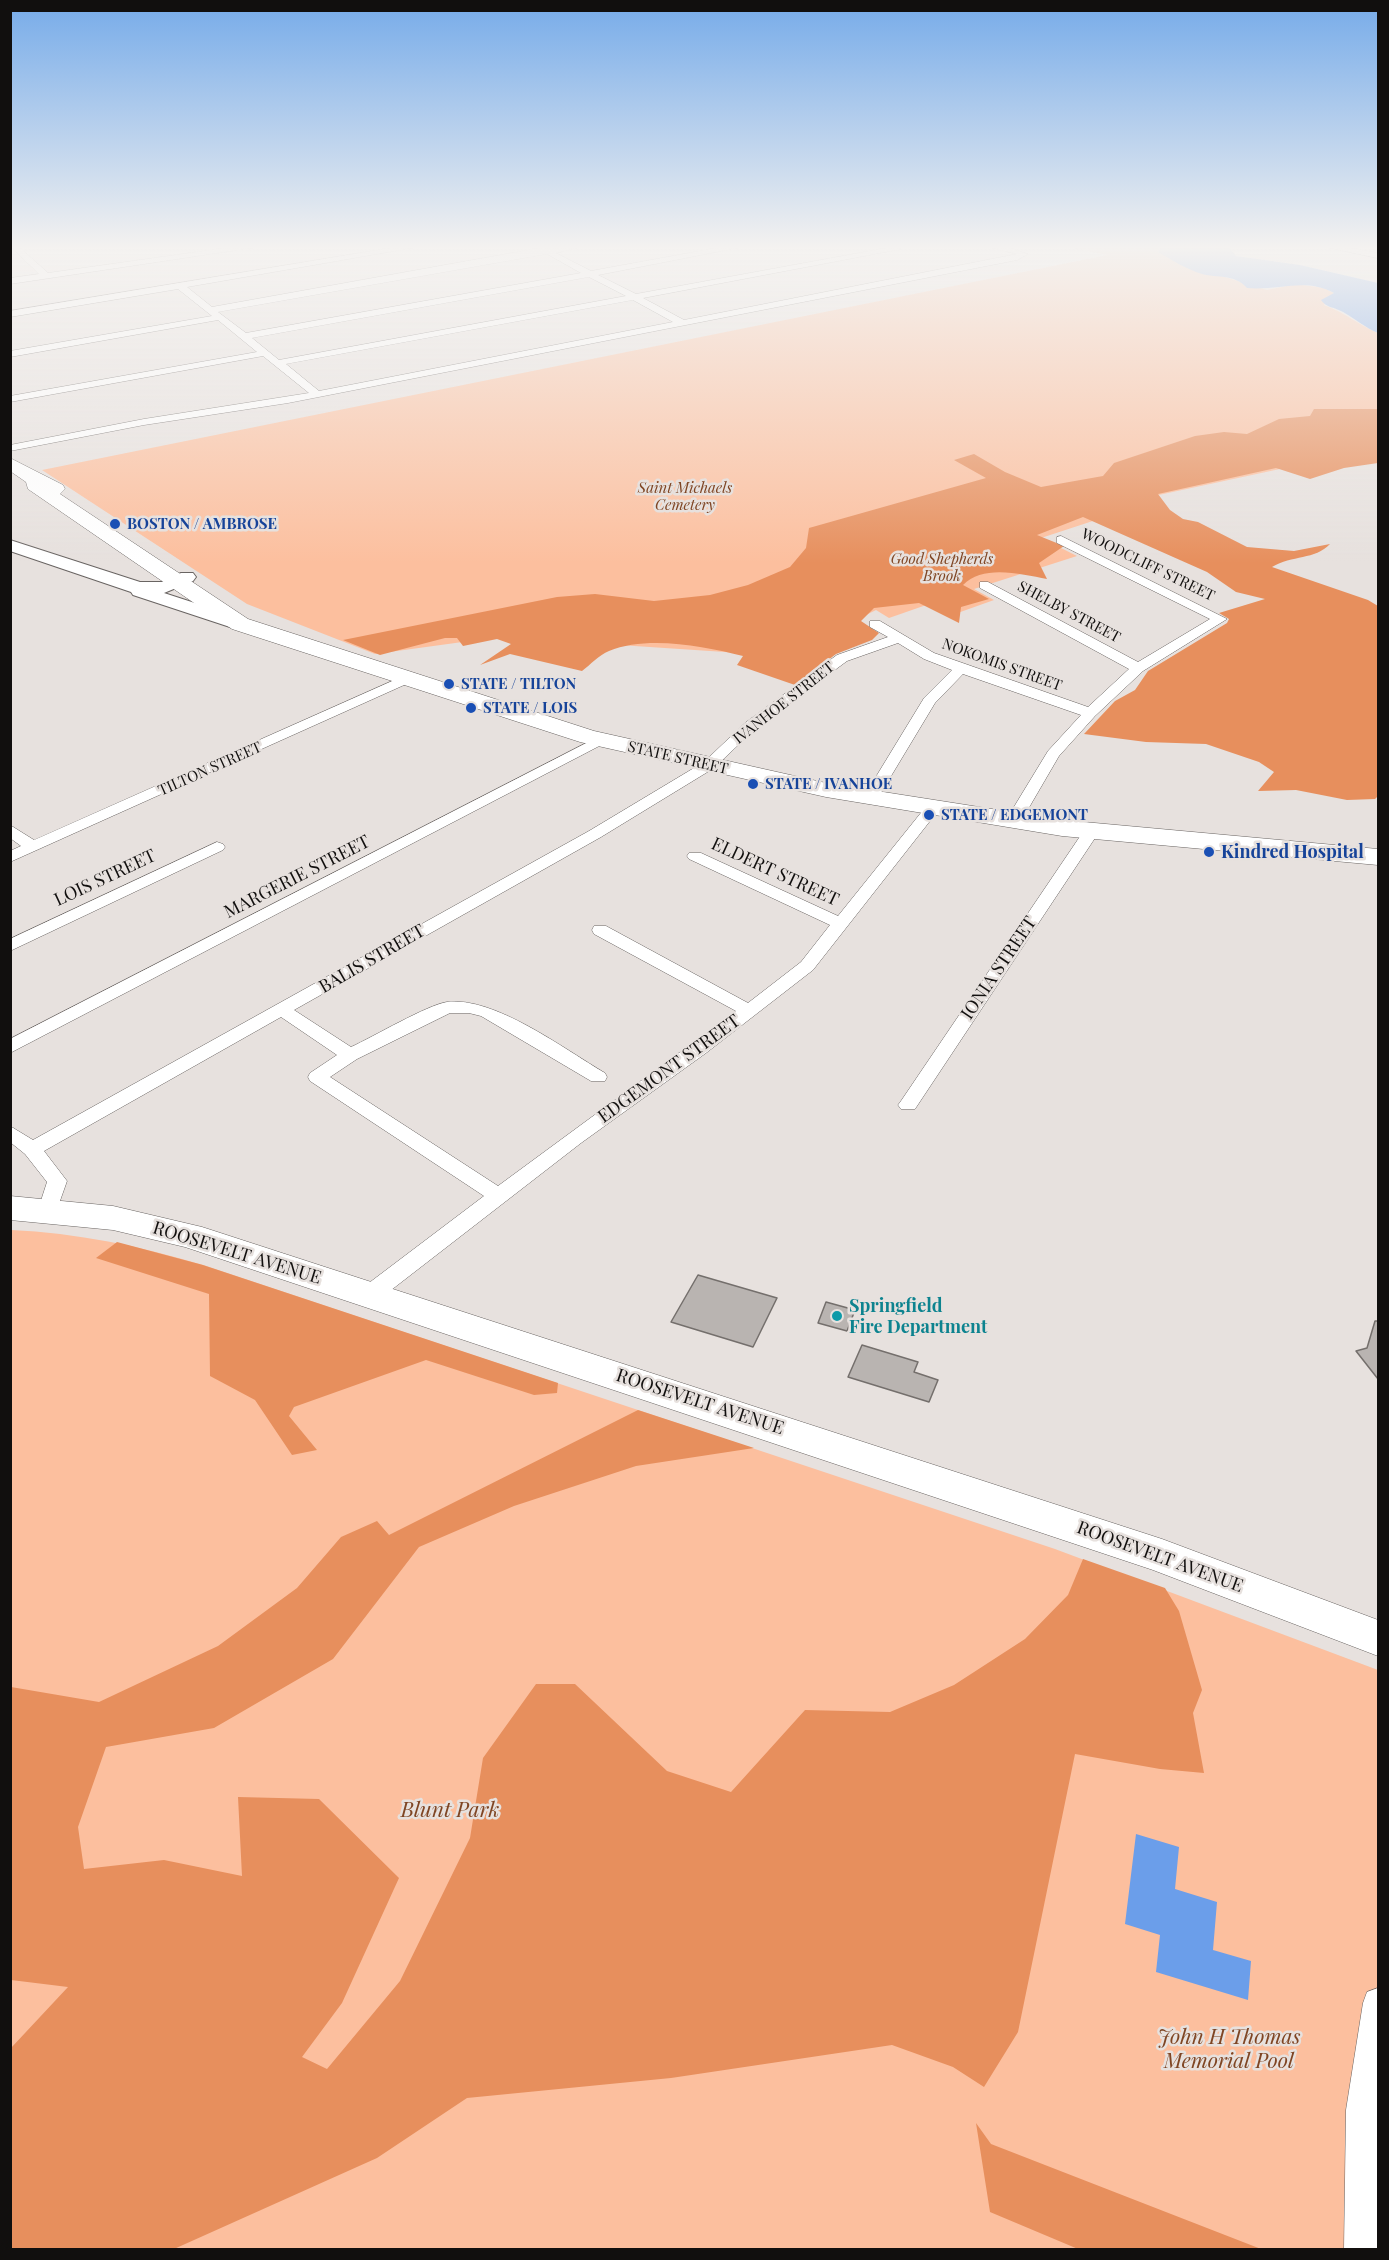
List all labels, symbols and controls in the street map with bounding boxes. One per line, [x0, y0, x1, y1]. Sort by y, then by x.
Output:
park label: Saint Michaels Cemetery [638, 479, 732, 514]
place label: BOSTON / AMBROSE [127, 515, 277, 533]
marker: BOSTON / AMBROSE [108, 517, 122, 531]
street label: WOODCLIFF STREET [1078, 525, 1218, 605]
park label: Good Shepherds Brook [891, 550, 993, 585]
street label: SHELBY STREET [1015, 577, 1123, 647]
street label: NOKOMIS STREET [940, 635, 1064, 695]
street label: IVANHOE STREET [730, 658, 838, 748]
place label: STATE / TILTON [461, 675, 576, 693]
marker: STATE / TILTON [442, 677, 456, 691]
place label: STATE / LOIS [483, 699, 577, 717]
marker: STATE / LOIS [464, 701, 478, 715]
street label: TILTON STREET [155, 738, 265, 800]
street label: STATE STREET [626, 738, 730, 778]
place label: STATE / IVANHOE [765, 775, 892, 793]
marker: STATE / IVANHOE [746, 777, 760, 791]
place label: STATE / EDGEMONT [941, 806, 1088, 824]
marker: STATE / EDGEMONT [922, 808, 936, 822]
street label: MARGERIE STREET [220, 831, 374, 923]
street label: ELDERT STREET [708, 833, 842, 911]
place label: Kindred Hospital [1221, 841, 1364, 863]
street label: LOIS STREET [51, 845, 159, 911]
marker: Kindred Hospital [1202, 845, 1216, 859]
street label: IONIA STREET [957, 912, 1041, 1024]
street label: BALIS STREET [315, 920, 429, 998]
street label: EDGEMONT STREET [594, 1010, 744, 1128]
street label: ROOSEVELT AVENUE [150, 1217, 324, 1289]
place label: Springfield Fire Department [849, 1295, 987, 1338]
marker: Springfield Fire Department [830, 1309, 844, 1323]
street label: ROOSEVELT AVENUE [613, 1365, 787, 1439]
street label: ROOSEVELT AVENUE [1074, 1517, 1246, 1597]
park label: Blunt Park [401, 1797, 499, 1823]
park label: John H Thomas Memorial Pool [1158, 2024, 1300, 2074]

